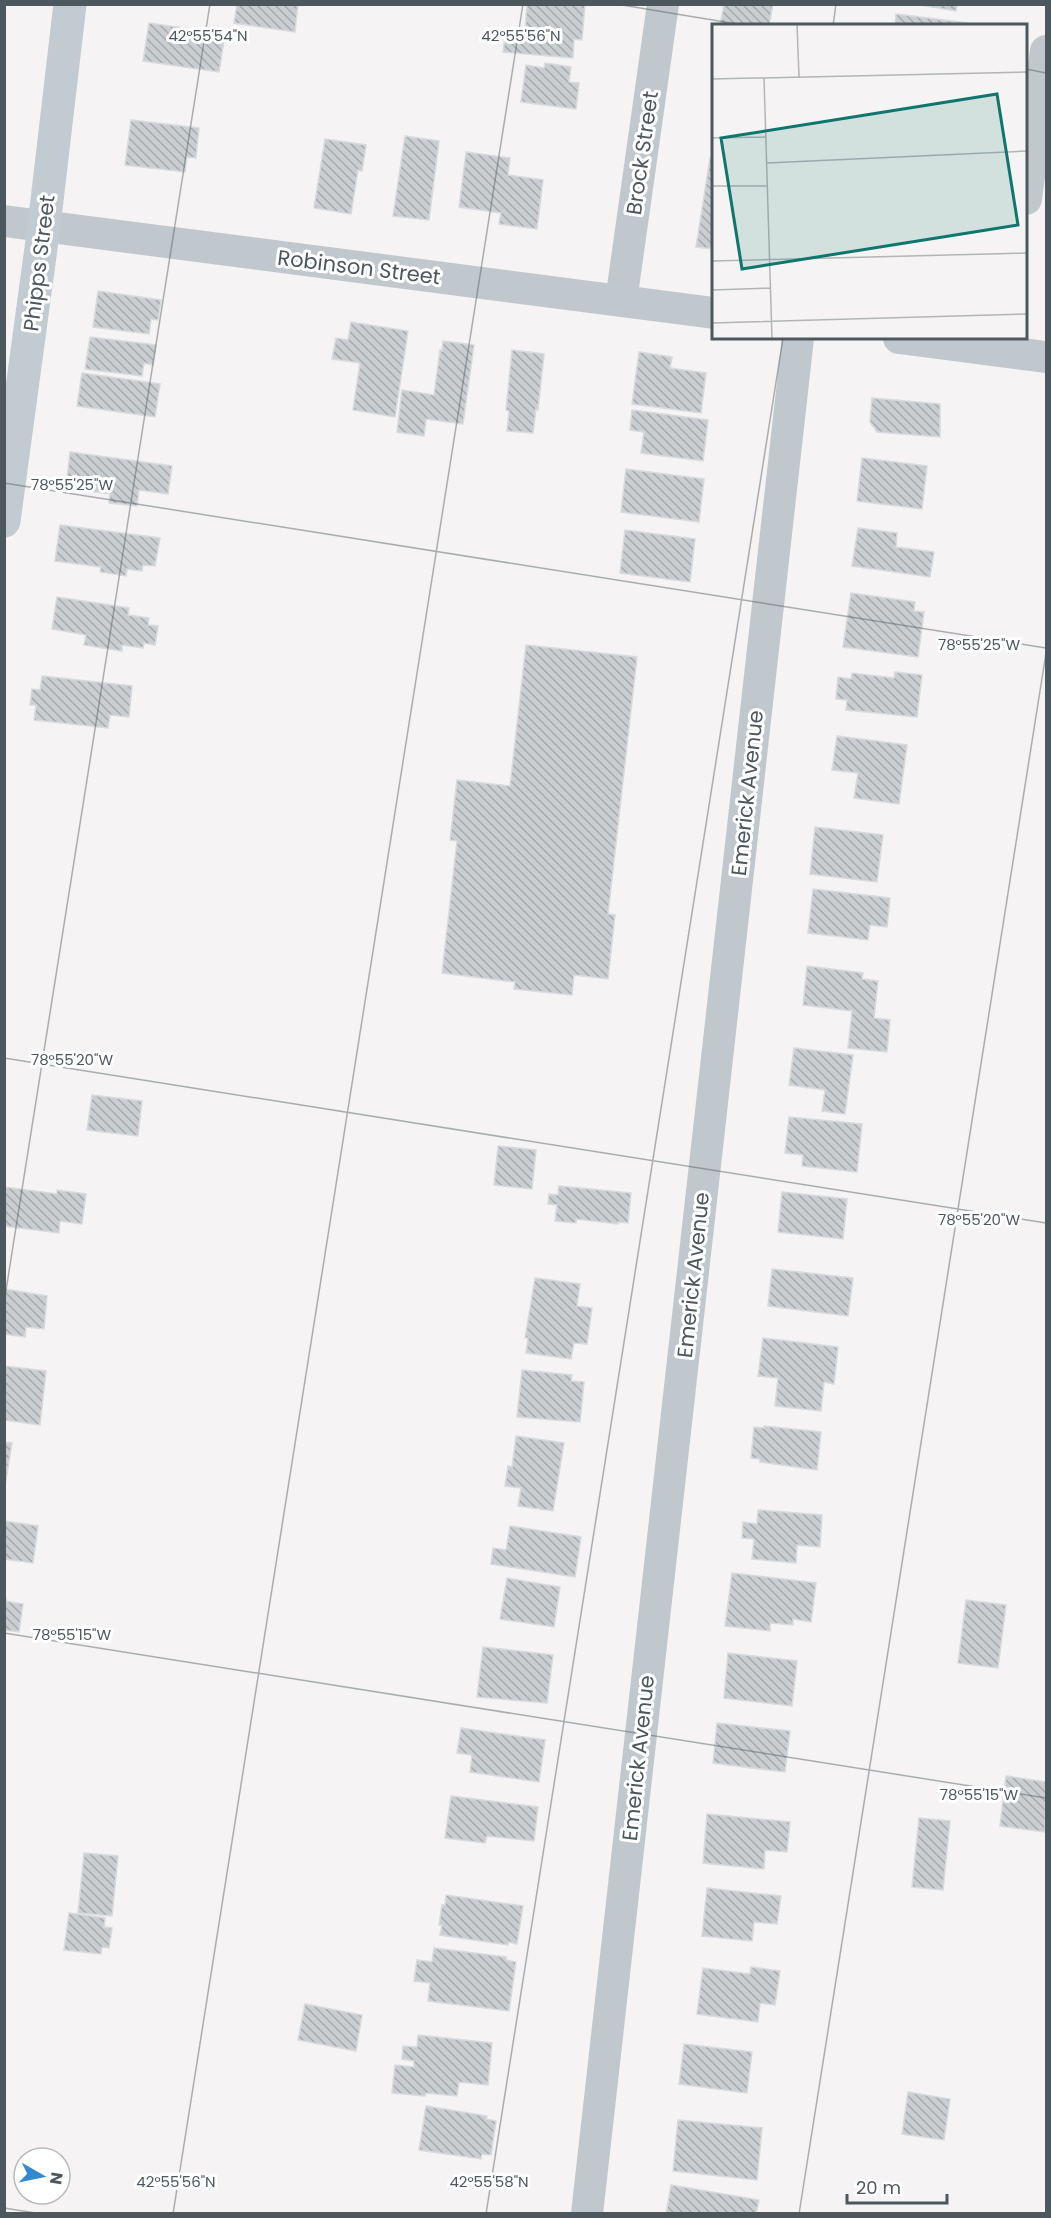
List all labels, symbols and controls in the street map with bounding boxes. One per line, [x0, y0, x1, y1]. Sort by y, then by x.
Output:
inset map [712, 24, 1027, 339]
text: 42°55'54"N [168, 25, 248, 46]
text: 42°55'56"N [481, 25, 561, 46]
street label: Brock Street [619, 89, 665, 217]
street label: Phipps Street [16, 193, 62, 333]
street label: Robinson Street [276, 243, 442, 291]
text: 78°55'25"W [31, 474, 113, 495]
text: 78°55'25"W [938, 634, 1020, 655]
street label: Emerick Avenue [724, 709, 770, 877]
text: 78°55'20"W [31, 1049, 113, 1070]
street label: Emerick Avenue [670, 1191, 716, 1359]
text: 78°55'20"W [938, 1209, 1020, 1230]
text: 78°55'15"W [33, 1624, 111, 1645]
street label: Emerick Avenue [615, 1674, 661, 1842]
text: 78°55'15"W [940, 1784, 1018, 1805]
north arrow [12, 2146, 72, 2206]
scale bar [847, 2167, 948, 2205]
text: N [44, 2171, 69, 2186]
text: 42°55'56"N [136, 2171, 216, 2192]
text: 42°55'58"N [449, 2171, 529, 2192]
text: 20 m [856, 2175, 901, 2200]

